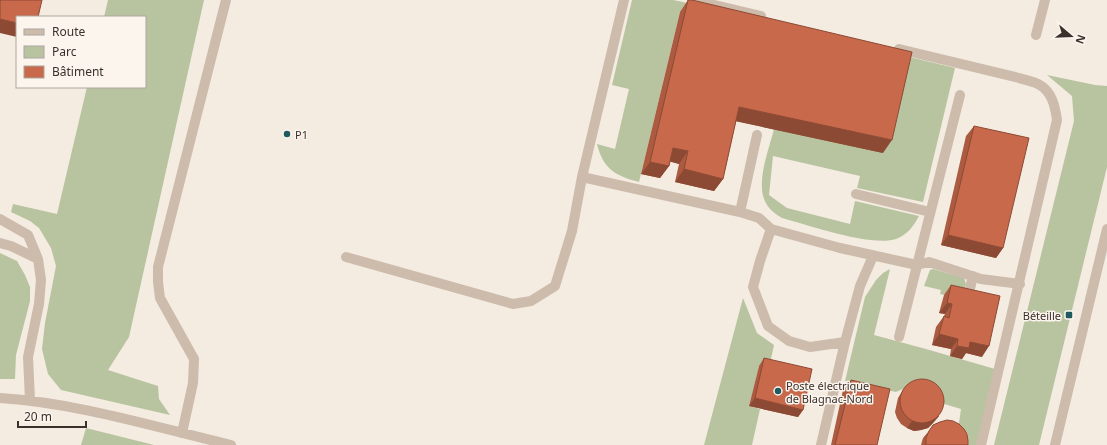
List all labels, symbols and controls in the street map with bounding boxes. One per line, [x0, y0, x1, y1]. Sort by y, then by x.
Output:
legend [16, 16, 146, 88]
north arrow [1051, 16, 1091, 56]
text: Route [52, 23, 85, 40]
text: N [1072, 33, 1089, 46]
text: Parc [52, 43, 77, 60]
text: Bâtiment [52, 63, 104, 80]
place label: P1 [295, 127, 308, 142]
marker: P1 [282, 129, 292, 139]
place label: Béteille [1023, 308, 1061, 323]
marker: Béteille [1064, 310, 1074, 320]
place label: Poste électrique de Blagnac-Nord [786, 378, 873, 406]
marker: Poste électrique de Blagnac-Nord [773, 386, 783, 396]
scale bar [18, 403, 86, 429]
text: 20 m [24, 408, 52, 425]

